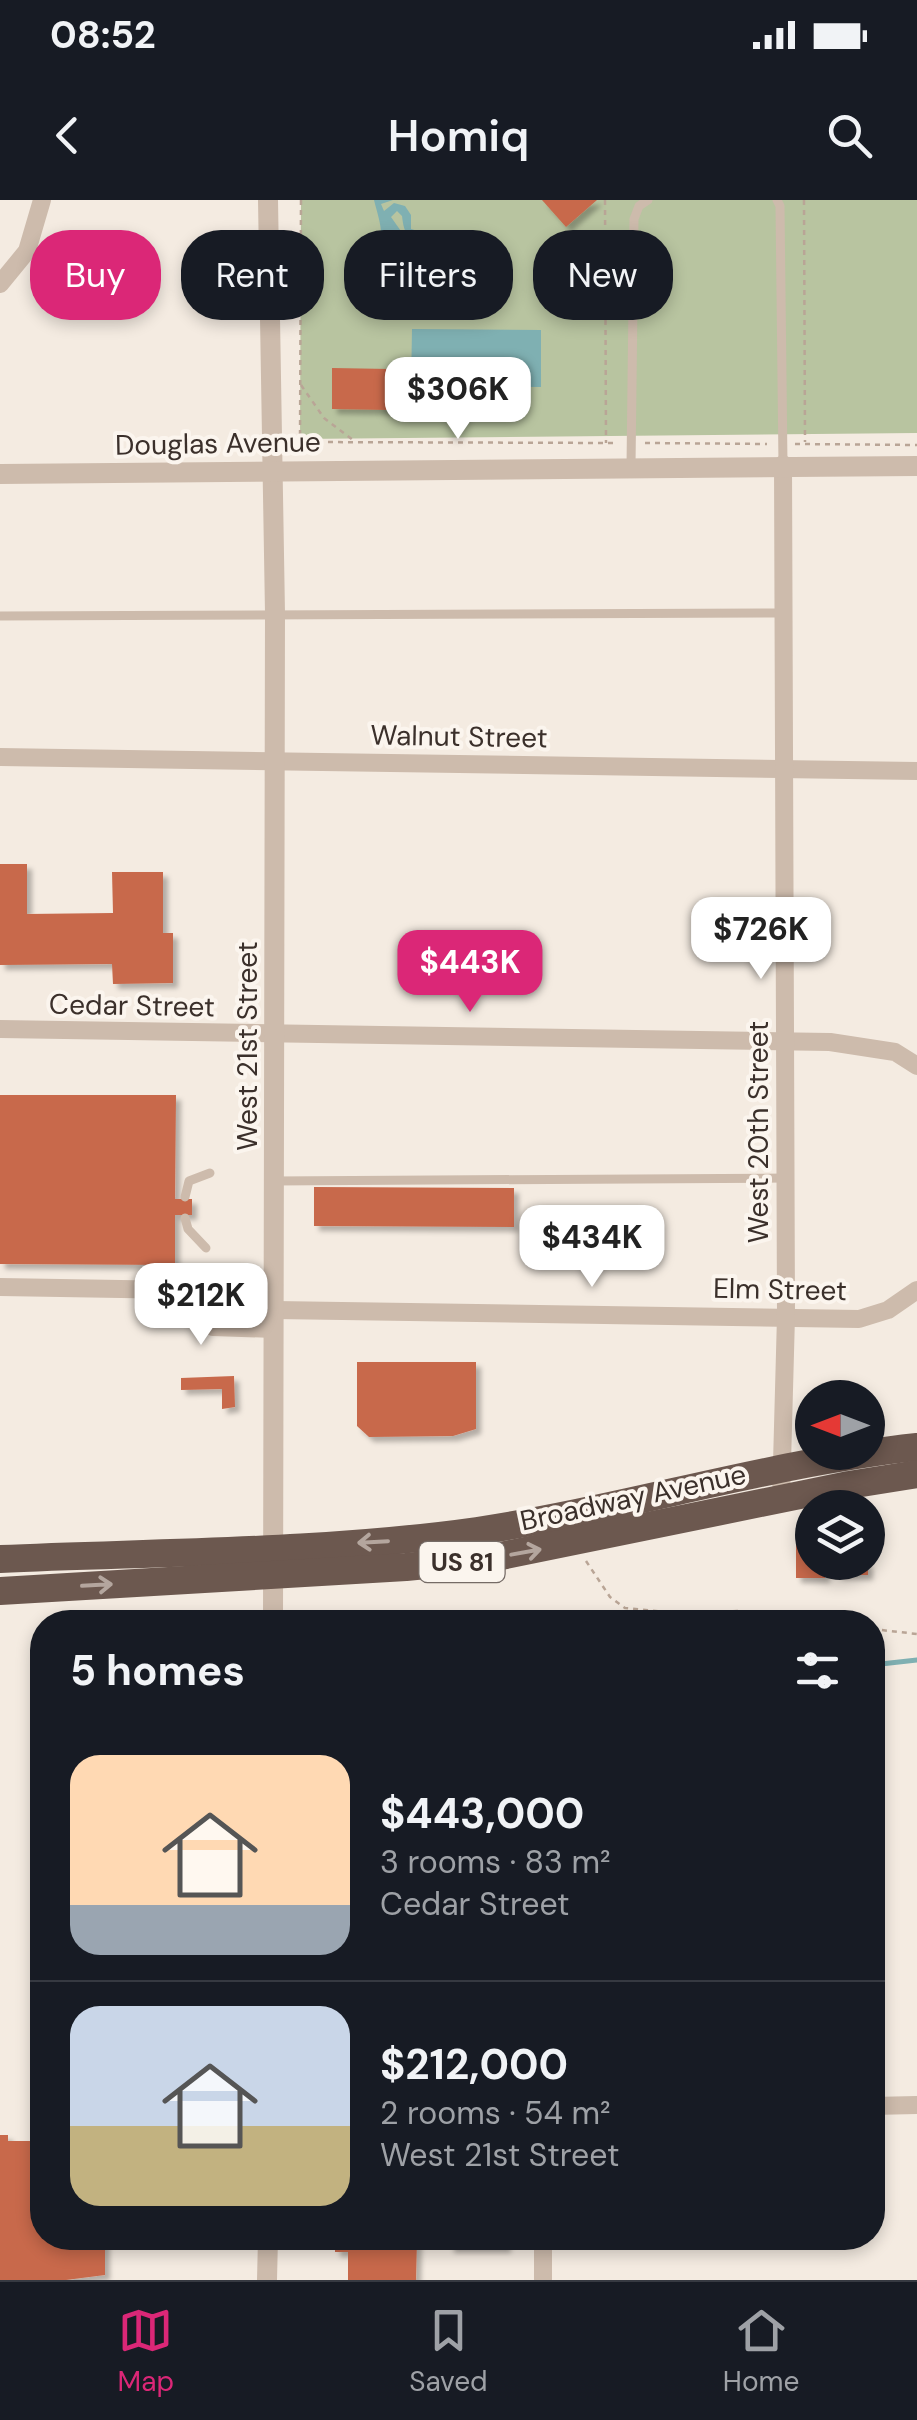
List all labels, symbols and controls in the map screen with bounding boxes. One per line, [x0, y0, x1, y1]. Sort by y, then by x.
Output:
text: 08:52 [50, 10, 156, 60]
text: Homiq [388, 106, 529, 165]
icon: back [40, 108, 95, 163]
icon: search [822, 108, 877, 163]
chip: Buy [30, 230, 161, 320]
chip: Rent [181, 230, 324, 320]
chip: Filters [344, 230, 513, 320]
chip: New [533, 230, 673, 320]
pin: $306K [388, 357, 528, 442]
text: $306K [407, 368, 509, 410]
street label: Douglas Avenue [115, 423, 321, 464]
street label: Walnut Street [370, 716, 548, 757]
pin: $726K [691, 897, 831, 982]
text: $726K [713, 908, 809, 950]
pin: $443K [400, 930, 540, 1015]
street label: West 21st Street [229, 941, 266, 1151]
text: $443K [419, 941, 521, 983]
street label: Cedar Street [49, 986, 215, 1025]
street label: West 20th Street [740, 1021, 777, 1243]
pin: $434K [522, 1205, 662, 1290]
text: $434K [541, 1216, 643, 1258]
pin: $212K [131, 1263, 271, 1348]
street label: Elm Street [713, 1270, 847, 1309]
text: $212K [157, 1274, 245, 1316]
north arrow [795, 1380, 885, 1470]
map controls [795, 1380, 885, 1580]
street label: Broadway Avenue [517, 1455, 749, 1539]
button: layers [795, 1490, 885, 1580]
one-way arrow [358, 1532, 390, 1551]
road number: US 81 [420, 1542, 504, 1582]
one-way arrow [509, 1542, 542, 1561]
one-way arrow [81, 1575, 113, 1594]
text: 5 homes [70, 1643, 245, 1698]
icon: filters [790, 1643, 845, 1698]
text: $443,000 [380, 1786, 584, 1841]
icon: home [150, 1795, 270, 1915]
text: 3 rooms · 83 m² [380, 1841, 611, 1883]
text: Cedar Street [380, 1883, 570, 1925]
text: $212,000 [380, 2037, 568, 2092]
icon: home [150, 2046, 270, 2166]
text: 2 rooms · 54 m² [380, 2092, 611, 2134]
text: West 21st Street [380, 2134, 619, 2176]
tab: Map [118, 2303, 174, 2400]
tab: Saved [409, 2303, 488, 2400]
tab: Home [723, 2303, 799, 2400]

